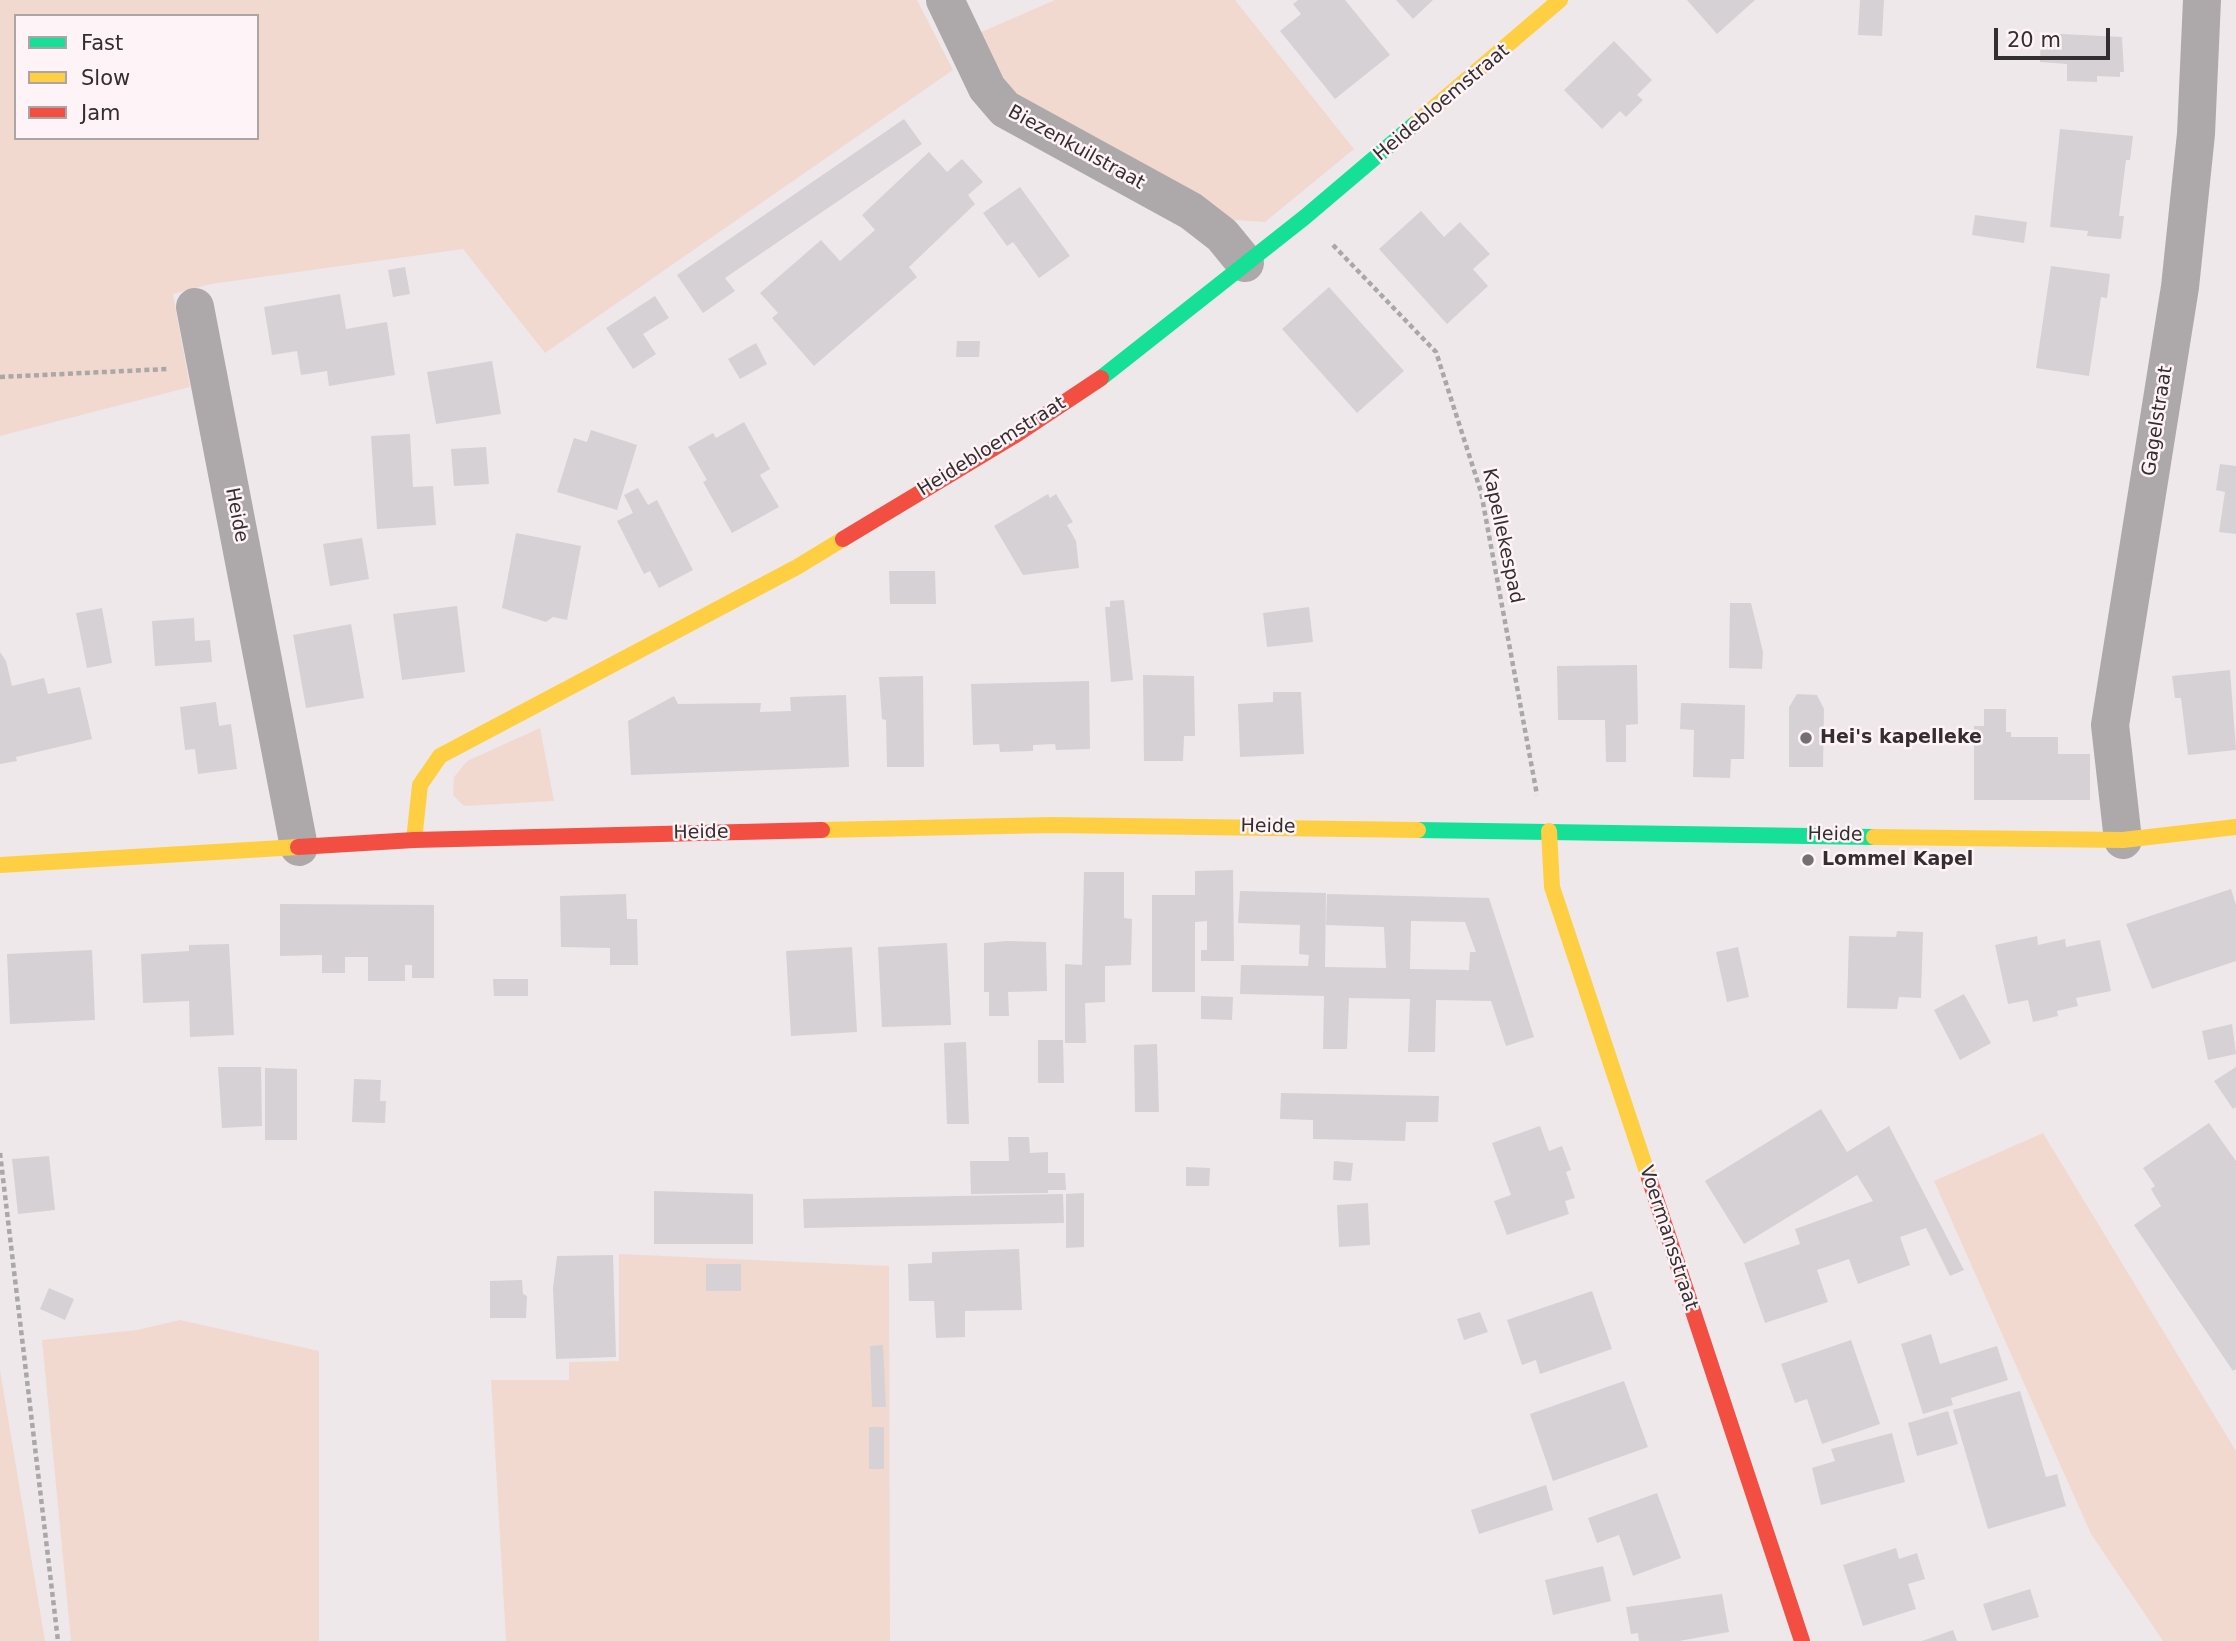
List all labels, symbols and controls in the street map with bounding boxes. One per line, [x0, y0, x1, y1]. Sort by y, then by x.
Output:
legend [14, 14, 259, 140]
scale bar [1998, 14, 2114, 58]
text: 20 m [2007, 28, 2061, 52]
text: Fast [81, 31, 123, 55]
street label: Heidebloemstraat [1370, 40, 1514, 166]
text: Slow [81, 66, 130, 90]
text: Jam [81, 101, 121, 125]
street label: Biezenkuilstraat [1004, 101, 1148, 195]
street label: Gagelstraat [2138, 364, 2178, 478]
street label: Heidebloemstraat [914, 392, 1070, 502]
street label: Kapellekespad [1477, 466, 1527, 606]
street label: Heide [220, 486, 252, 544]
place label: Hei's kapelleke [1820, 727, 1982, 749]
marker: Hei's kapelleke [1798, 730, 1814, 746]
street label: Heide [1240, 815, 1296, 839]
street label: Heide [673, 821, 729, 845]
street label: Heide [1807, 823, 1863, 847]
place label: Lommel Kapel [1822, 849, 1973, 871]
marker: Lommel Kapel [1800, 852, 1816, 868]
street label: Voermansstraat [1634, 1163, 1702, 1313]

